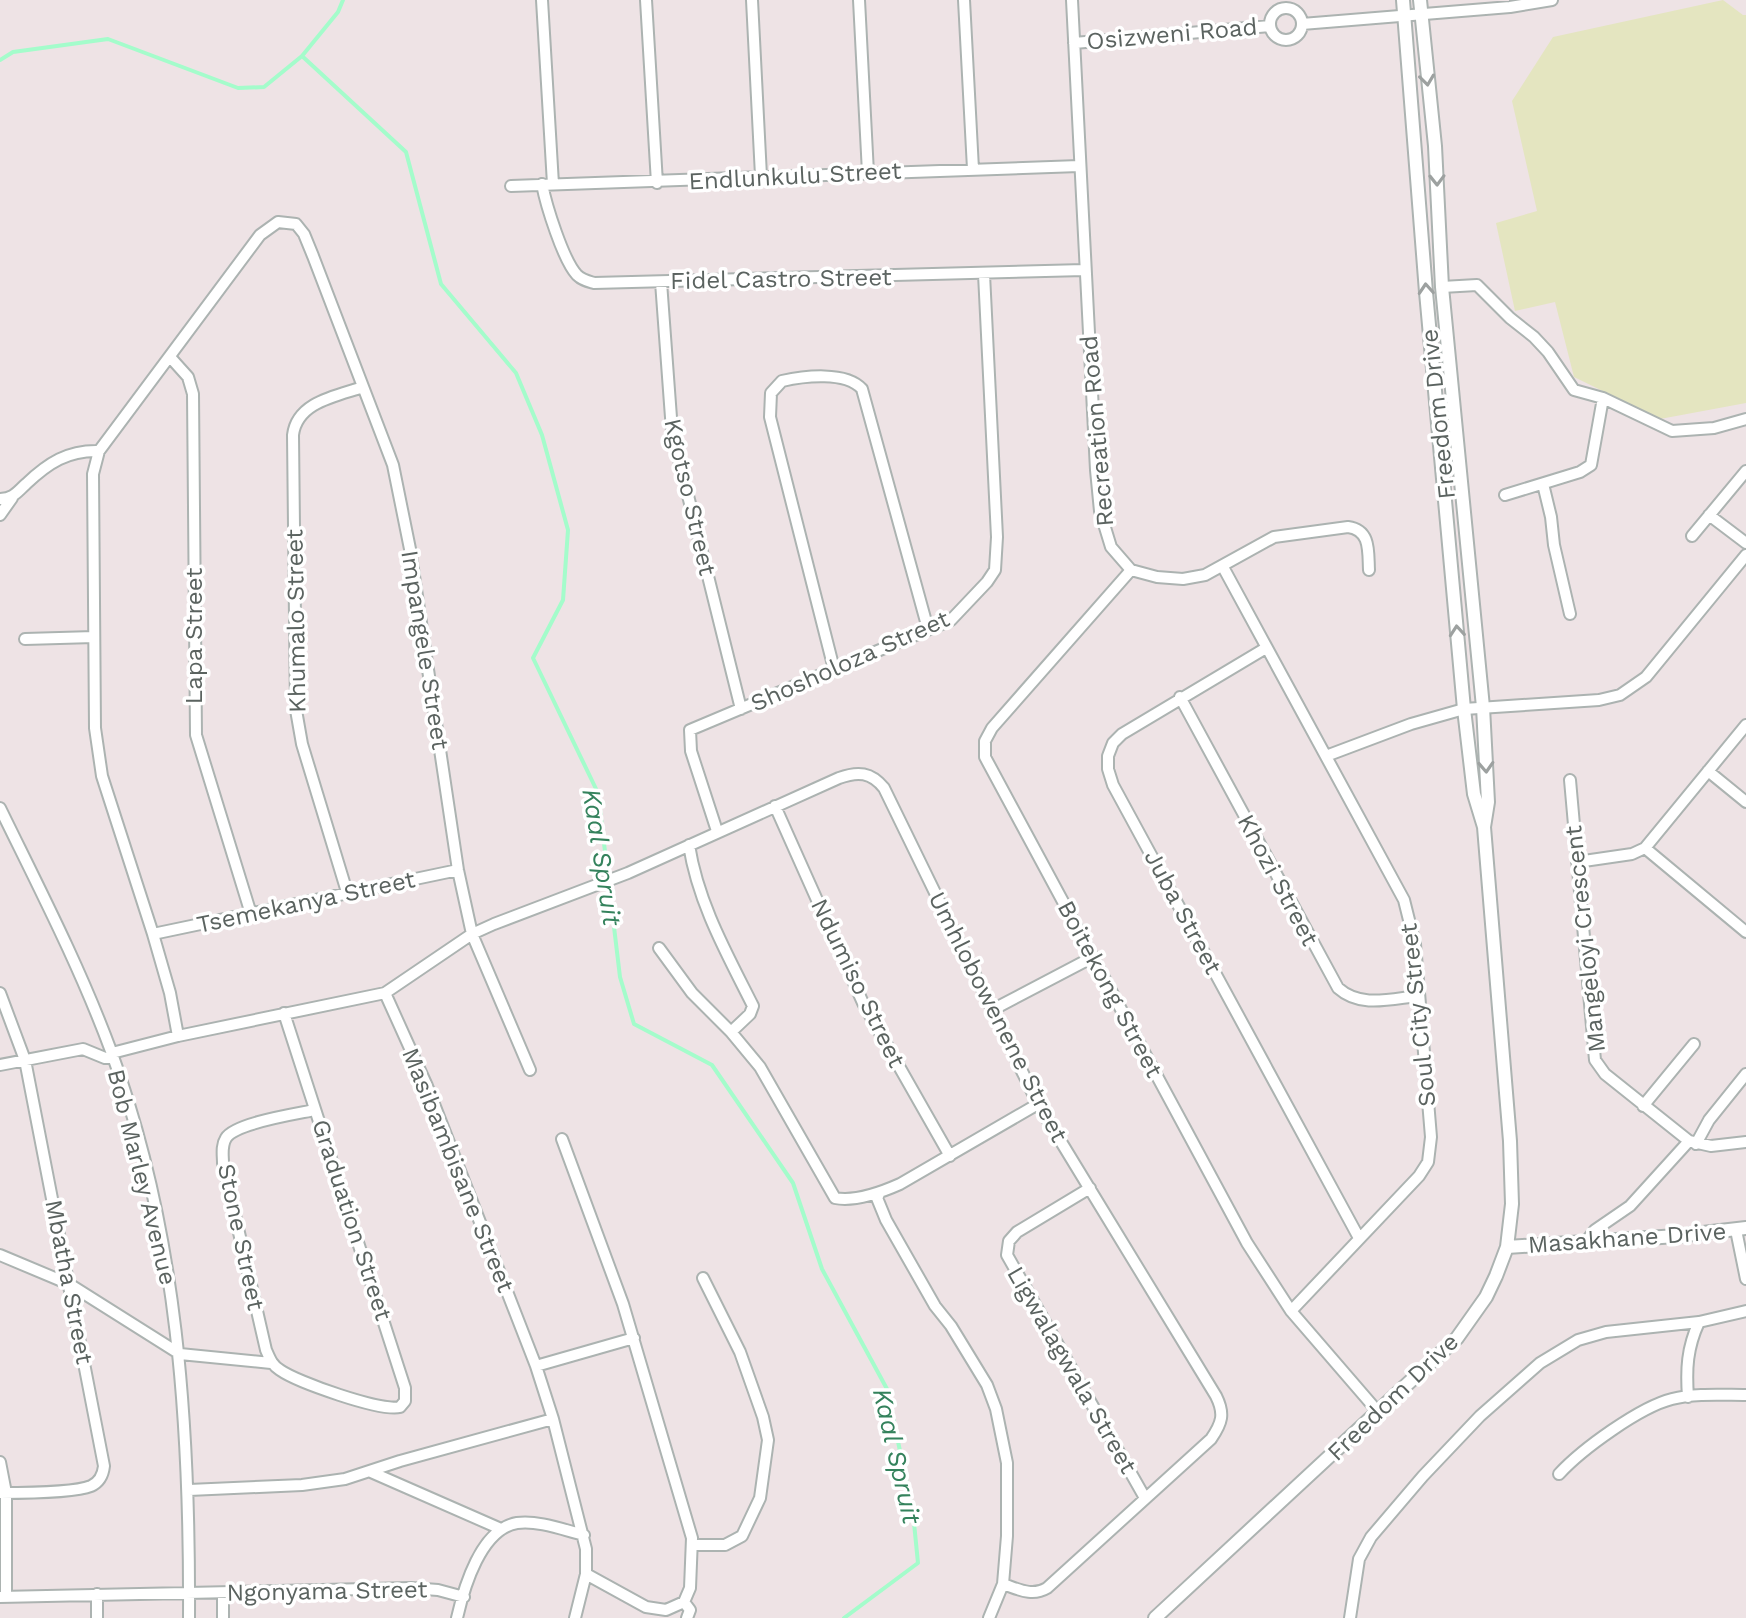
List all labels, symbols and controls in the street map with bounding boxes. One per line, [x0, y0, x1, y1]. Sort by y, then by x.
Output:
street label: Osizweni Road [1085, 13, 1259, 55]
one-way arrow [1419, 74, 1436, 87]
street label: Endlunkulu Street [688, 156, 902, 196]
one-way arrow [1428, 174, 1445, 187]
street label: Fidel Castro Street [670, 263, 892, 295]
one-way arrow [1418, 282, 1435, 295]
street label: Freedom Drive [1415, 328, 1461, 500]
street label: Recreation Road [1075, 334, 1119, 528]
street label: Kgotso Street [658, 416, 722, 578]
street label: Khumalo Street [280, 529, 312, 713]
street label: Impangele Street [395, 548, 455, 752]
street label: Lapa Street [180, 568, 208, 704]
street label: Shosholoza Street [746, 605, 954, 717]
one-way arrow [1449, 624, 1466, 637]
one-way arrow [1477, 761, 1494, 774]
water label: Kaal Spruit [576, 786, 628, 928]
street label: Khozi Street [1232, 810, 1324, 950]
street label: Mangeloyi Crescent [1559, 824, 1611, 1054]
street label: Juba Street [1139, 845, 1227, 979]
street label: Tsemekanya Street [194, 865, 418, 939]
street label: Umhlobowenene Street [923, 887, 1073, 1147]
street label: Ndumiso Street [805, 894, 911, 1072]
street label: Boitekong Street [1052, 896, 1168, 1082]
street label: Soul City Street [1394, 922, 1442, 1108]
street label: Masibambisane Street [396, 1044, 520, 1296]
street label: Bob Marley Avenue [102, 1066, 182, 1288]
street label: Graduation Street [306, 1116, 398, 1324]
street label: Stone Street [212, 1161, 270, 1313]
street label: Mbatha Street [39, 1197, 99, 1367]
street label: Masakhane Drive [1527, 1217, 1727, 1259]
street label: Ligwalagwala Street [1001, 1262, 1143, 1478]
street label: Freedom Drive [1322, 1328, 1464, 1466]
water label: Kaal Spruit [867, 1385, 927, 1527]
street label: Ngonyama Street [226, 1575, 428, 1607]

